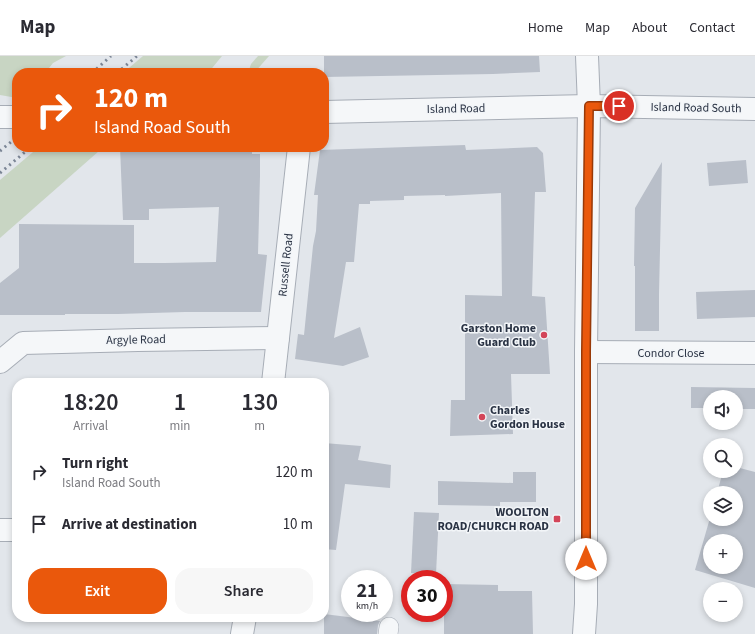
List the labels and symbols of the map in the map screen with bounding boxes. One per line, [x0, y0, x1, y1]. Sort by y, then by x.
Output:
pin [602, 89, 636, 123]
street label: Island Road South [650, 99, 742, 117]
street label: Island Road [427, 100, 485, 118]
street label: Russell Road [274, 232, 298, 298]
place label: Garston Home Guard Club [461, 320, 536, 351]
marker: Garston Home Guard Club [539, 330, 549, 340]
street label: Argyle Road [106, 331, 166, 349]
street label: Condor Close [637, 345, 705, 362]
place label: Charles Gordon House [490, 402, 565, 433]
marker: Charles Gordon House [477, 412, 487, 422]
place label: WOOLTON ROAD/CHURCH ROAD [437, 504, 549, 535]
marker: WOOLTON ROAD/CHURCH ROAD [552, 514, 562, 524]
position arrow [565, 538, 607, 580]
speed limit sign: 30 [401, 570, 453, 622]

